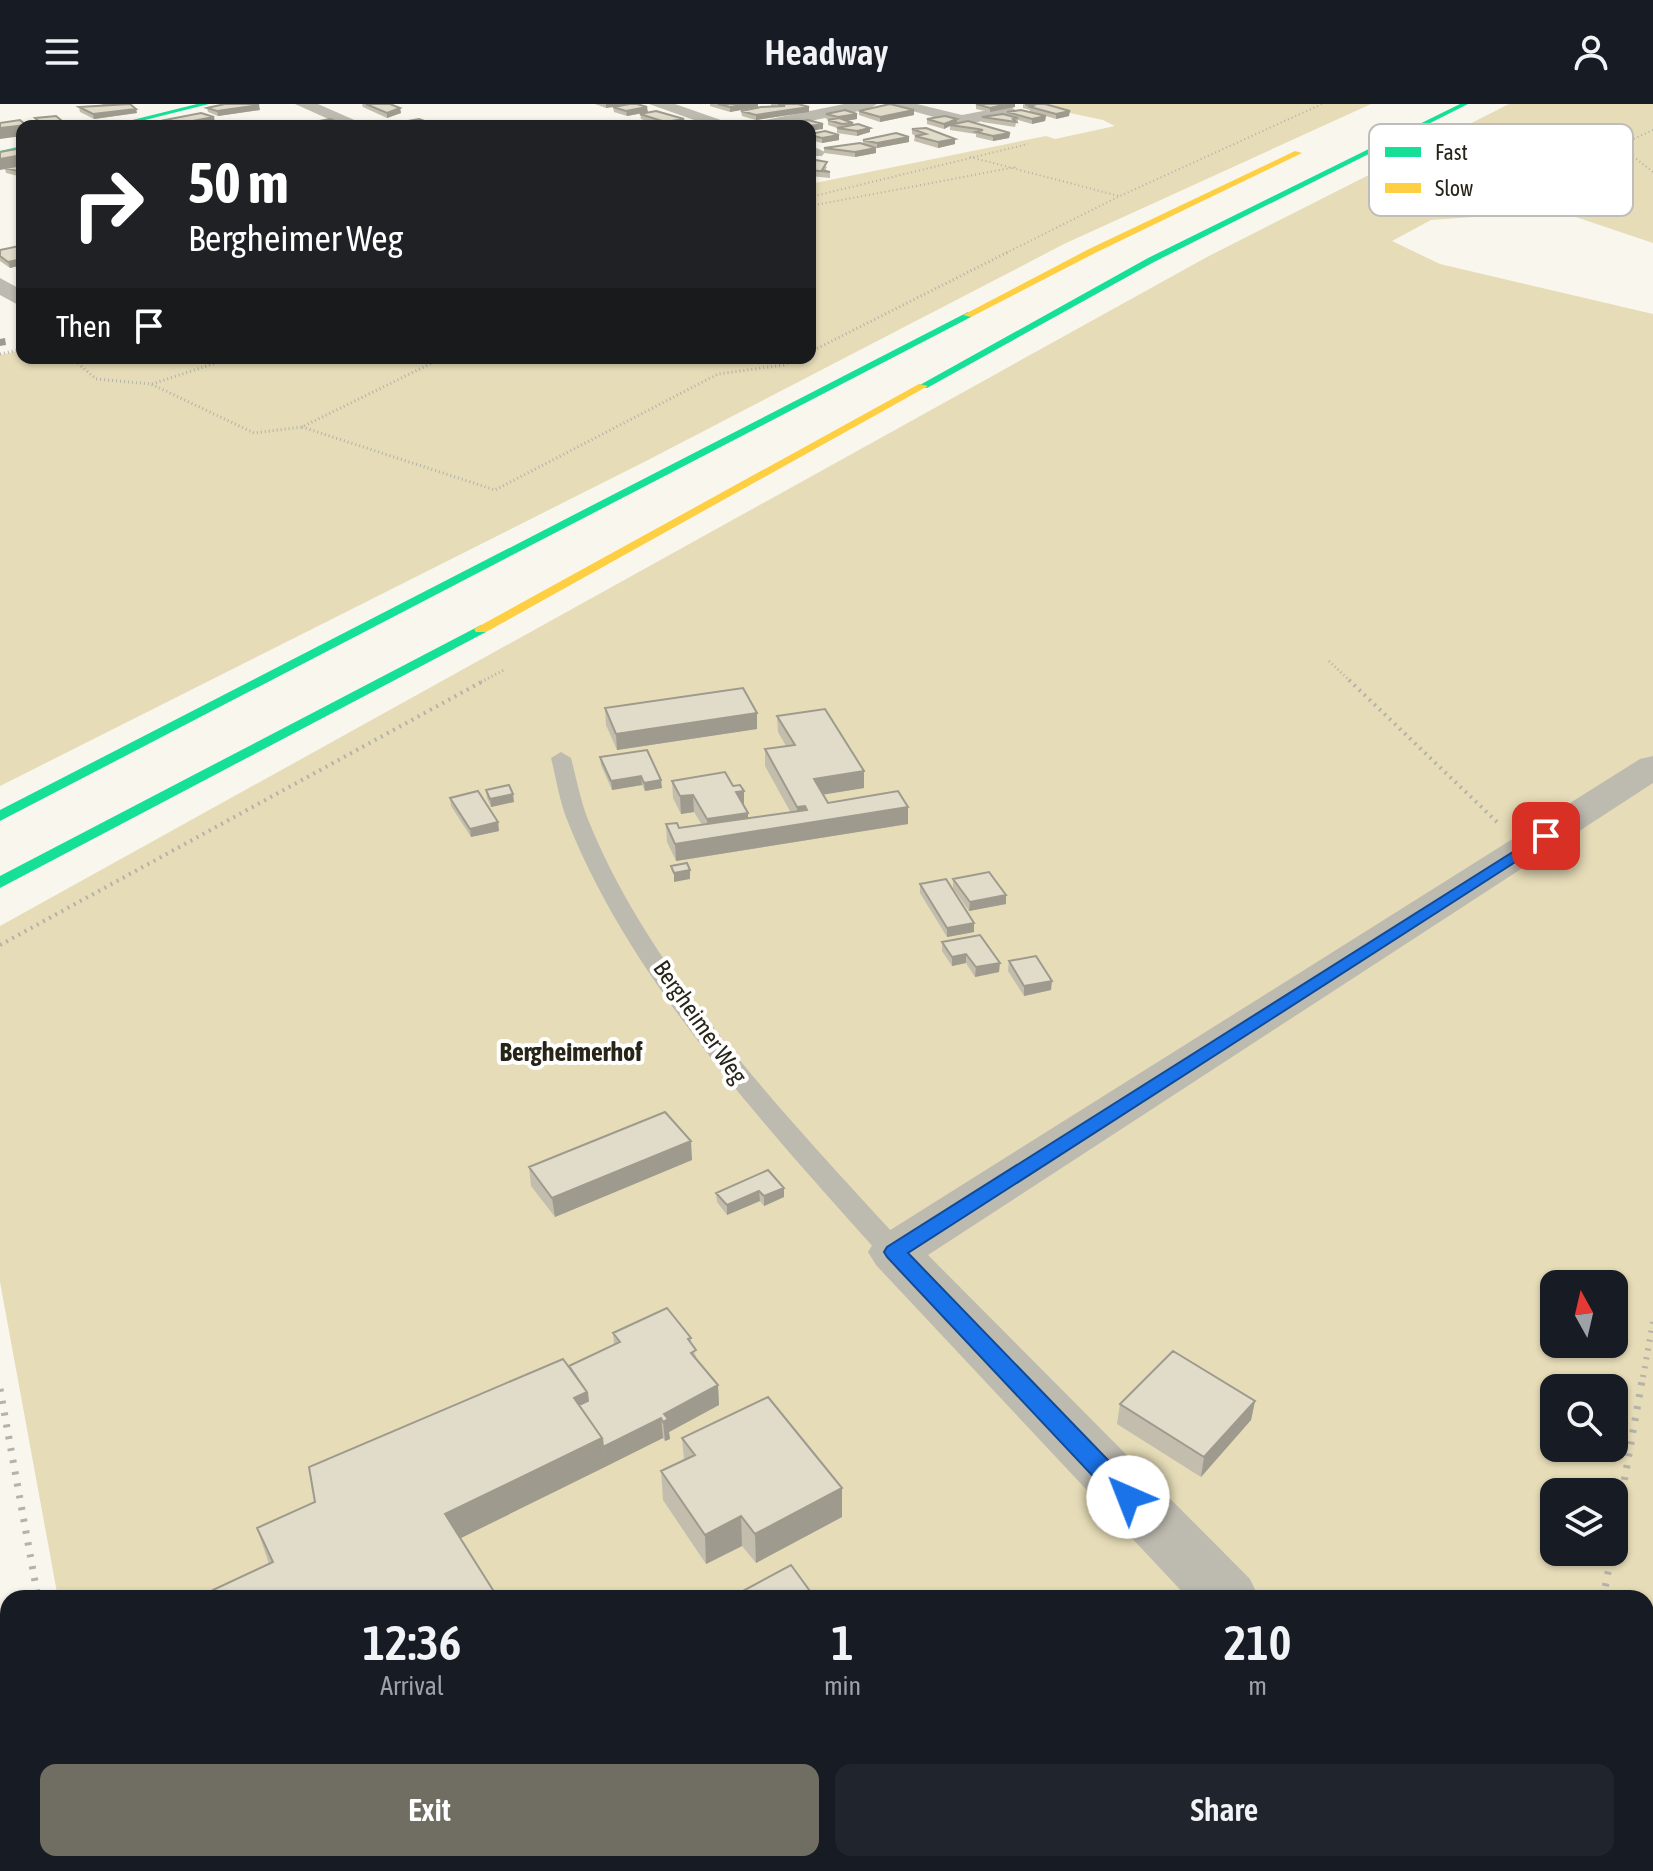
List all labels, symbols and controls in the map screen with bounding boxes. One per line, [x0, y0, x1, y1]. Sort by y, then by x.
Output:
icon: menu [40, 30, 84, 74]
icon: person [1569, 30, 1613, 74]
text: Headway [765, 31, 888, 73]
legend [1369, 124, 1633, 216]
text: Fast [1435, 139, 1468, 165]
text: 50 m [188, 151, 289, 215]
icon: right [56, 152, 160, 256]
text: Slow [1435, 175, 1473, 201]
text: Bergheimer Weg [188, 217, 403, 259]
icon: arrive [127, 304, 171, 348]
text: Then [56, 309, 111, 343]
pin [1512, 802, 1580, 870]
icon: arrive [1524, 814, 1568, 858]
street label: Bergheimer Weg [648, 955, 753, 1089]
district label: Bergheimerhof [500, 1037, 643, 1067]
north arrow [1540, 1270, 1628, 1358]
map controls [1540, 1270, 1628, 1566]
button: search [1540, 1374, 1628, 1462]
position arrow [1086, 1455, 1170, 1539]
button: layers [1540, 1478, 1628, 1566]
text: 12:36 [363, 1615, 461, 1670]
text: 1 [831, 1615, 854, 1670]
text: 210 [1224, 1615, 1291, 1670]
text: Arrival [380, 1671, 444, 1701]
text: min [824, 1671, 861, 1701]
text: m [1248, 1671, 1267, 1701]
button: Exit [40, 1764, 819, 1856]
button: Share [835, 1764, 1614, 1856]

